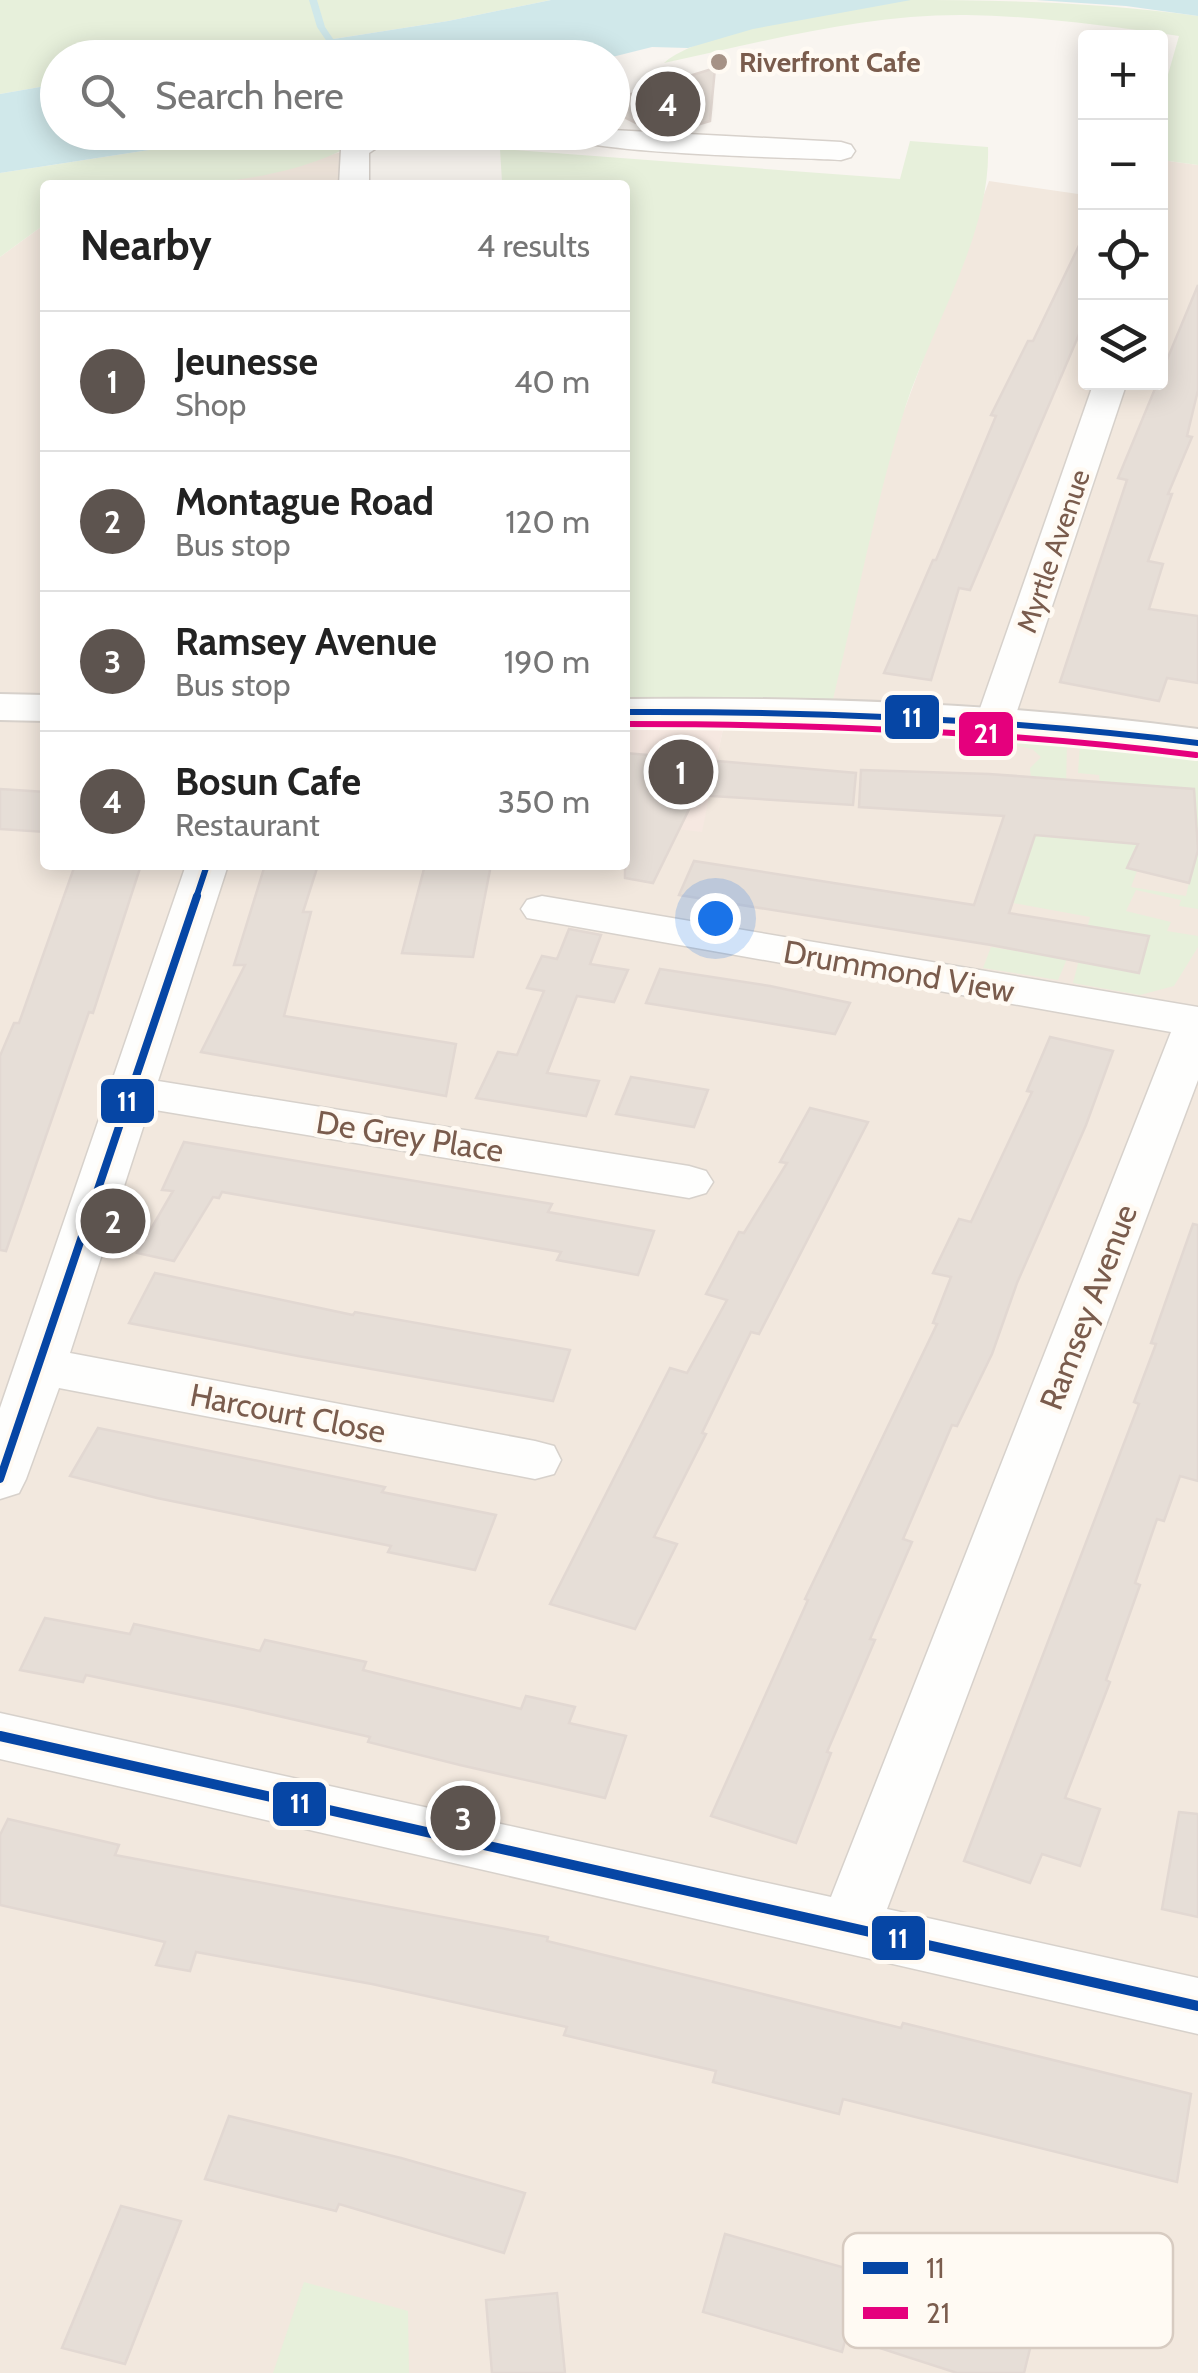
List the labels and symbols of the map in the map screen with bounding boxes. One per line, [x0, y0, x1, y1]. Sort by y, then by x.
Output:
place label: Riverfront Cafe [739, 45, 921, 79]
marker: Riverfront Cafe [708, 51, 730, 73]
pin: 4 [636, 66, 700, 142]
street label: Myrtle Avenue [1009, 465, 1097, 637]
line badge: 11 [883, 693, 941, 741]
text: 11 [902, 700, 922, 734]
line badge: 21 [957, 710, 1015, 758]
text: 21 [973, 716, 999, 750]
pin: 1 [648, 734, 714, 810]
your location [690, 893, 741, 944]
street label: Drummond View [780, 931, 1018, 1011]
line badge: 11 [99, 1077, 156, 1125]
text: 11 [117, 1084, 137, 1118]
street label: De Grey Place [314, 1102, 506, 1170]
pin: 2 [80, 1184, 146, 1258]
street label: Ramsey Avenue [1031, 1199, 1145, 1415]
street label: Harcourt Close [187, 1375, 389, 1451]
line badge: 11 [271, 1780, 328, 1828]
pin: 3 [430, 1780, 496, 1856]
text: 11 [290, 1786, 310, 1820]
line badge: 11 [870, 1914, 927, 1962]
text: 11 [888, 1921, 908, 1955]
legend [843, 2233, 1173, 2348]
text: 11 [926, 2251, 944, 2285]
text: 21 [926, 2296, 950, 2330]

